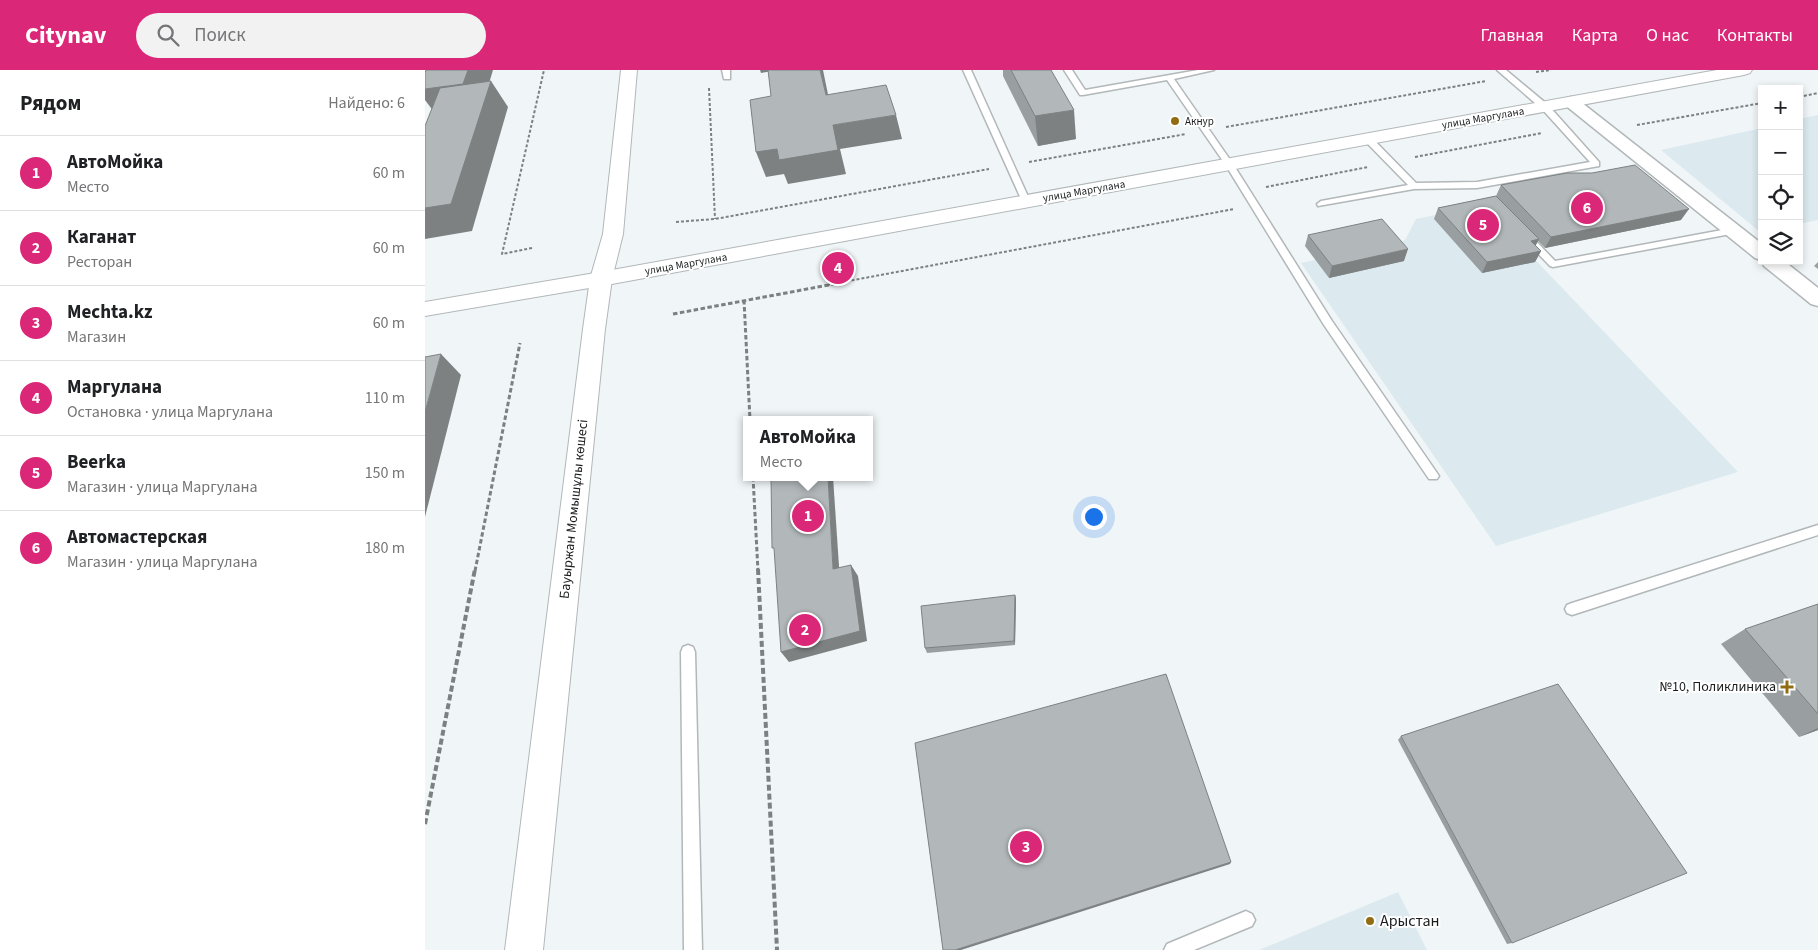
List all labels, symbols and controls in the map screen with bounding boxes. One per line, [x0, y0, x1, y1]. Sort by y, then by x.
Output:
search box [136, 13, 486, 58]
text: Citynav [25, 18, 106, 53]
icon: search [154, 21, 182, 49]
text: Поиск [194, 22, 246, 49]
text: Главная [1481, 23, 1544, 48]
text: Карта [1572, 23, 1618, 48]
text: О нас [1646, 23, 1689, 48]
text: Контакты [1717, 23, 1793, 48]
map controls [1758, 85, 1803, 265]
button: + [1758, 85, 1803, 130]
text: Рядом [20, 88, 81, 118]
text: Найдено: 6 [328, 92, 405, 114]
street label: улица Маргулана [1441, 103, 1525, 133]
place label: Акнур [1185, 114, 1214, 129]
marker: Акнур [1169, 115, 1181, 127]
button: − [1758, 130, 1803, 175]
text: АвтоМойка [67, 149, 163, 176]
text: 1 [32, 162, 40, 184]
text: 60 m [373, 162, 405, 184]
button: locate [1758, 175, 1803, 220]
text: Место [67, 176, 110, 198]
street label: улица Маргулана [1042, 176, 1126, 206]
pin: 6 [1571, 189, 1603, 227]
pin: 5 [1467, 206, 1499, 244]
button: layers [1758, 220, 1803, 265]
text: Каганат [67, 224, 136, 251]
text: 2 [32, 237, 40, 259]
text: 60 m [373, 237, 405, 259]
street label: улица Маргулана [644, 249, 728, 279]
pin: 4 [822, 249, 854, 287]
text: Ресторан [67, 251, 132, 273]
text: Mechta.kz [67, 299, 153, 326]
text: 3 [32, 312, 40, 334]
text: 60 m [373, 312, 405, 334]
text: Магазин [67, 326, 126, 348]
text: Маргулана [67, 374, 162, 401]
text: 4 [32, 387, 40, 409]
text: 110 m [365, 387, 405, 409]
text: Остановка · улица Маргулана [67, 401, 273, 423]
popup [743, 416, 873, 481]
street label: Бауыржан Момышұлы көшесі [555, 418, 593, 600]
text: АвтоМойка [760, 424, 856, 451]
text: Beerka [67, 449, 126, 476]
text: Место [760, 451, 802, 473]
text: 5 [32, 462, 40, 484]
text: 150 m [365, 462, 405, 484]
text: Магазин · улица Маргулана [67, 476, 258, 498]
pin: 1 [792, 497, 824, 535]
your location [1081, 504, 1107, 530]
text: Автомастерская [67, 524, 207, 551]
text: 6 [32, 537, 40, 559]
text: 180 m [365, 537, 405, 559]
text: Магазин · улица Маргулана [67, 551, 258, 573]
pin: 2 [789, 611, 821, 649]
place label: №10, Поликлиника [1659, 677, 1776, 697]
marker: №10, Поликлиника [1780, 680, 1794, 694]
pin: 3 [1010, 828, 1042, 866]
place label: Арыстан [1380, 910, 1440, 932]
marker: Арыстан [1364, 915, 1376, 927]

